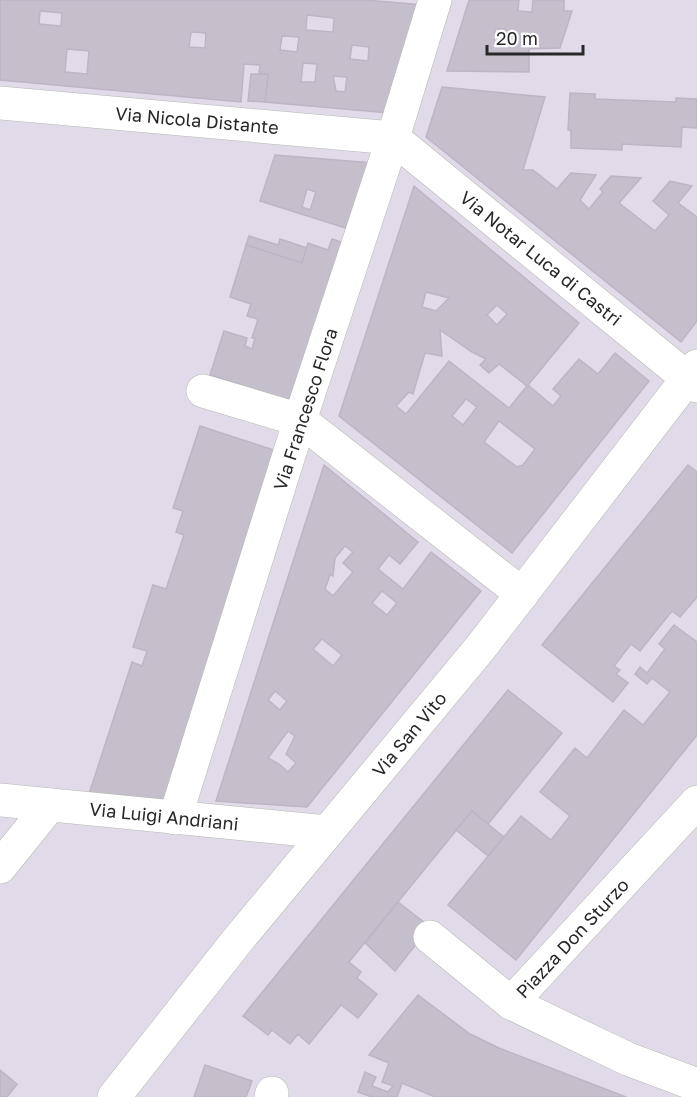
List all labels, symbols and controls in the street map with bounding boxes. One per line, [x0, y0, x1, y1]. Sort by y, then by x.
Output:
scale bar [487, 18, 583, 56]
text: 20 m [496, 27, 538, 49]
street label: Via Nicola Distante [114, 102, 280, 138]
street label: Via Notar Luca di Castri [456, 186, 626, 330]
street label: Via Francesco Flora [268, 325, 342, 493]
street label: Via San Vito [367, 687, 451, 781]
street label: Via Luigi Andriani [88, 797, 240, 835]
street label: Piazza Don Sturzo [511, 874, 633, 1002]

